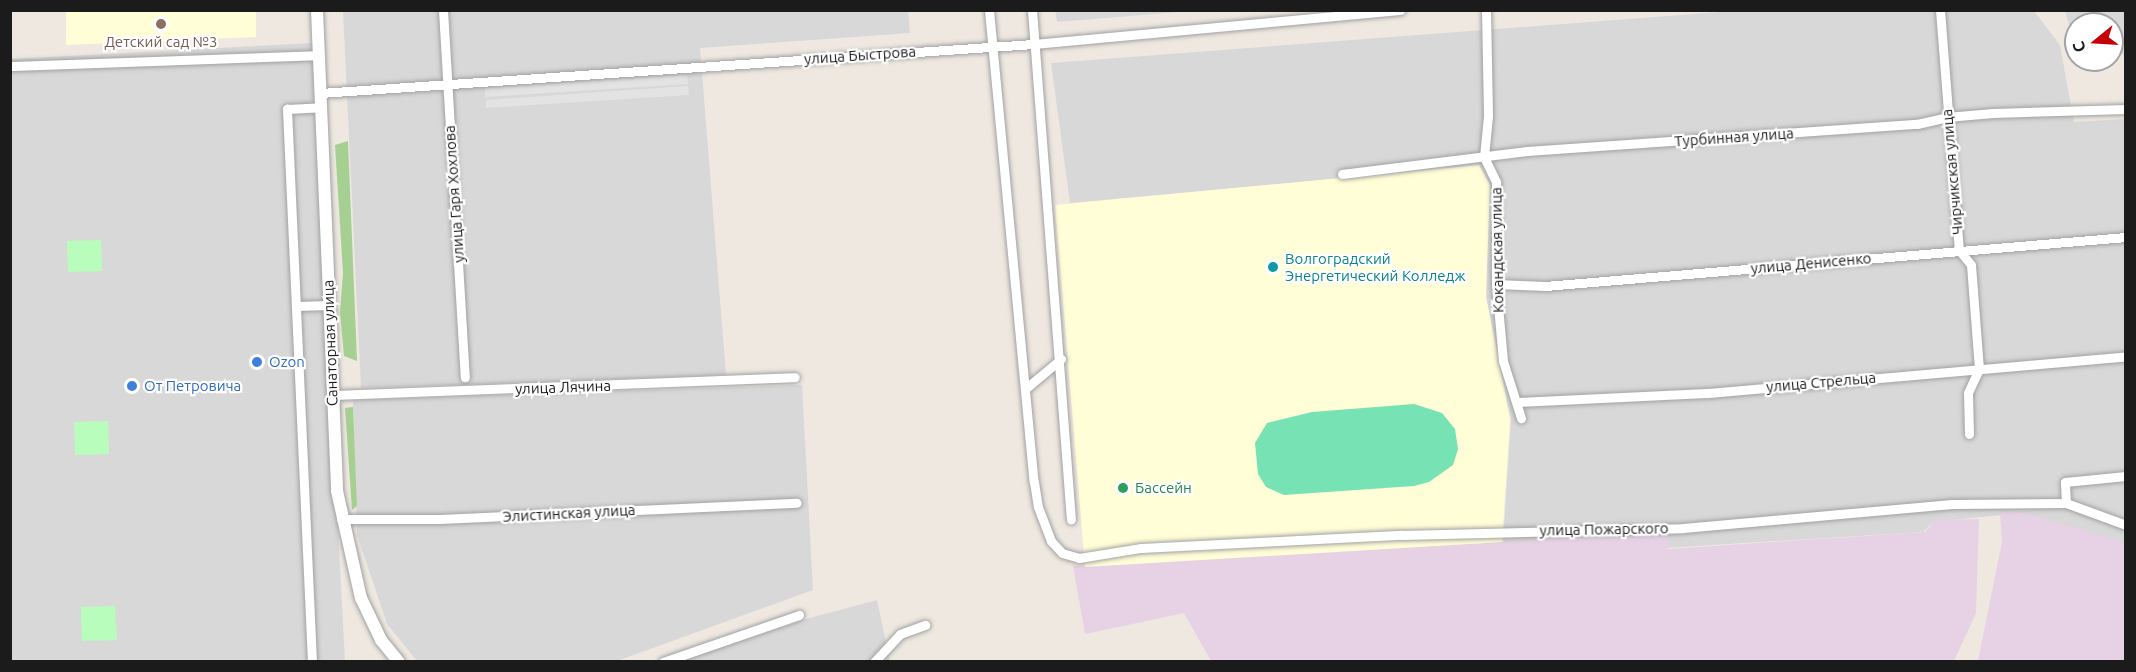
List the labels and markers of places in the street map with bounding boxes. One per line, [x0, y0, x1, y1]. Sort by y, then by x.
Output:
marker: Детский сад №3 [154, 17, 168, 31]
place label: Детский сад №3 [104, 33, 218, 51]
place label: Волгоградский Энергетический Колледж [1285, 249, 1466, 284]
marker: Волгоградский Энергетический Колледж [1266, 260, 1280, 274]
place label: Ozon [269, 353, 305, 371]
marker: Ozon [250, 355, 264, 369]
place label: От Петровича [144, 377, 241, 395]
marker: От Петровича [125, 379, 139, 393]
place label: Бассейн [1135, 479, 1192, 497]
marker: Бассейн [1116, 481, 1130, 495]

